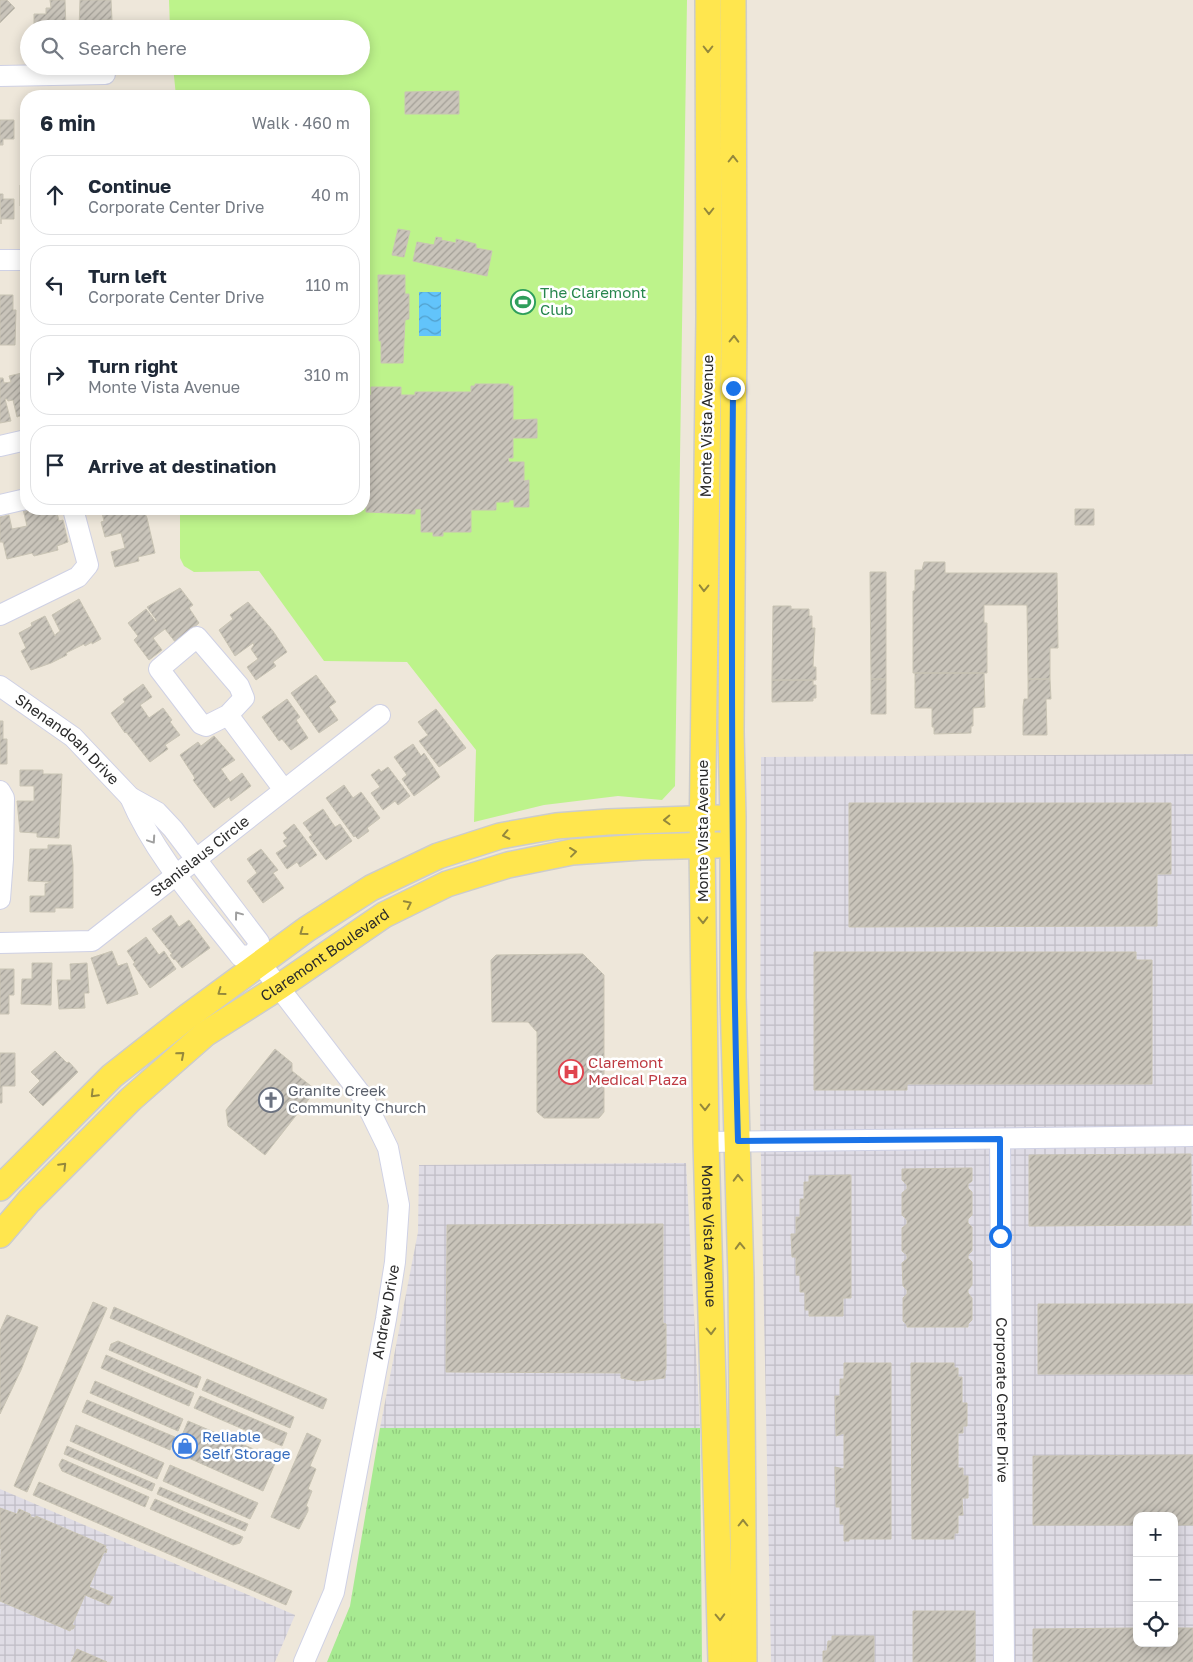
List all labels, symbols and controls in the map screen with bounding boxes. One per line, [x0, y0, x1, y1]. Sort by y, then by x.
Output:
search box [20, 20, 370, 75]
icon: search [38, 34, 66, 62]
text: Search here [78, 36, 187, 59]
one-way arrow [703, 45, 713, 53]
text: 6 min [40, 110, 95, 136]
text: Walk · 460 m [252, 113, 350, 133]
one-way arrow [728, 155, 738, 162]
text: Continue [88, 174, 171, 197]
icon: ahead [41, 181, 69, 209]
text: 40 m [311, 185, 349, 205]
text: Corporate Center Drive [88, 197, 264, 217]
one-way arrow [704, 208, 714, 215]
text: Turn left [88, 264, 167, 287]
icon: left [41, 271, 69, 299]
text: 110 m [305, 275, 349, 295]
place label: The Claremont Club [540, 283, 646, 318]
text: Corporate Center Drive [88, 287, 264, 307]
sports icon: The Claremont Club [510, 289, 536, 315]
one-way arrow [729, 335, 739, 342]
text: Turn right [88, 354, 178, 377]
street label: Monte Vista Avenue [696, 354, 716, 497]
icon: right [41, 361, 69, 389]
text: 310 m [304, 365, 349, 385]
text: Monte Vista Avenue [88, 377, 240, 397]
route end [722, 377, 745, 400]
icon: arrive [41, 451, 69, 479]
text: Arrive at destination [88, 454, 276, 477]
one-way arrow [699, 585, 710, 593]
street label: Shenandoah Drive [12, 689, 124, 788]
street label: Monte Vista Avenue [693, 759, 711, 902]
street label: Stanislaus Circle [146, 811, 252, 900]
one-way arrow [663, 814, 671, 825]
one-way arrow [501, 830, 510, 840]
one-way arrow [146, 834, 155, 844]
one-way arrow [568, 848, 577, 858]
one-way arrow [403, 899, 412, 910]
street label: Claremont Boulevard [257, 904, 392, 1004]
one-way arrow [235, 912, 243, 921]
one-way arrow [698, 916, 708, 924]
one-way arrow [299, 926, 309, 935]
one-way arrow [217, 986, 227, 995]
one-way arrow [176, 1051, 185, 1060]
place label: Claremont Medical Plaza [588, 1053, 687, 1088]
hospital icon: Claremont Medical Plaza [558, 1059, 584, 1085]
place label: Granite Creek Community Church [288, 1081, 426, 1116]
church icon: Granite Creek Community Church [258, 1087, 284, 1113]
one-way arrow [91, 1088, 100, 1097]
one-way arrow [700, 1104, 710, 1112]
one-way arrow [57, 1163, 66, 1172]
street label: Monte Vista Avenue [699, 1164, 721, 1308]
one-way arrow [733, 1173, 743, 1181]
route start [989, 1225, 1012, 1248]
one-way arrow [735, 1242, 745, 1250]
street label: Andrew Drive [368, 1263, 402, 1361]
street label: Corporate Center Drive [993, 1317, 1013, 1483]
one-way arrow [706, 1327, 717, 1335]
place label: Reliable Self Storage [202, 1427, 291, 1462]
shop icon: Reliable Self Storage [172, 1433, 198, 1459]
map controls [1133, 1512, 1178, 1647]
button: + [1133, 1512, 1178, 1557]
one-way arrow [738, 1519, 748, 1527]
button: − [1133, 1557, 1178, 1602]
button: locate [1133, 1602, 1178, 1647]
one-way arrow [714, 1613, 725, 1621]

